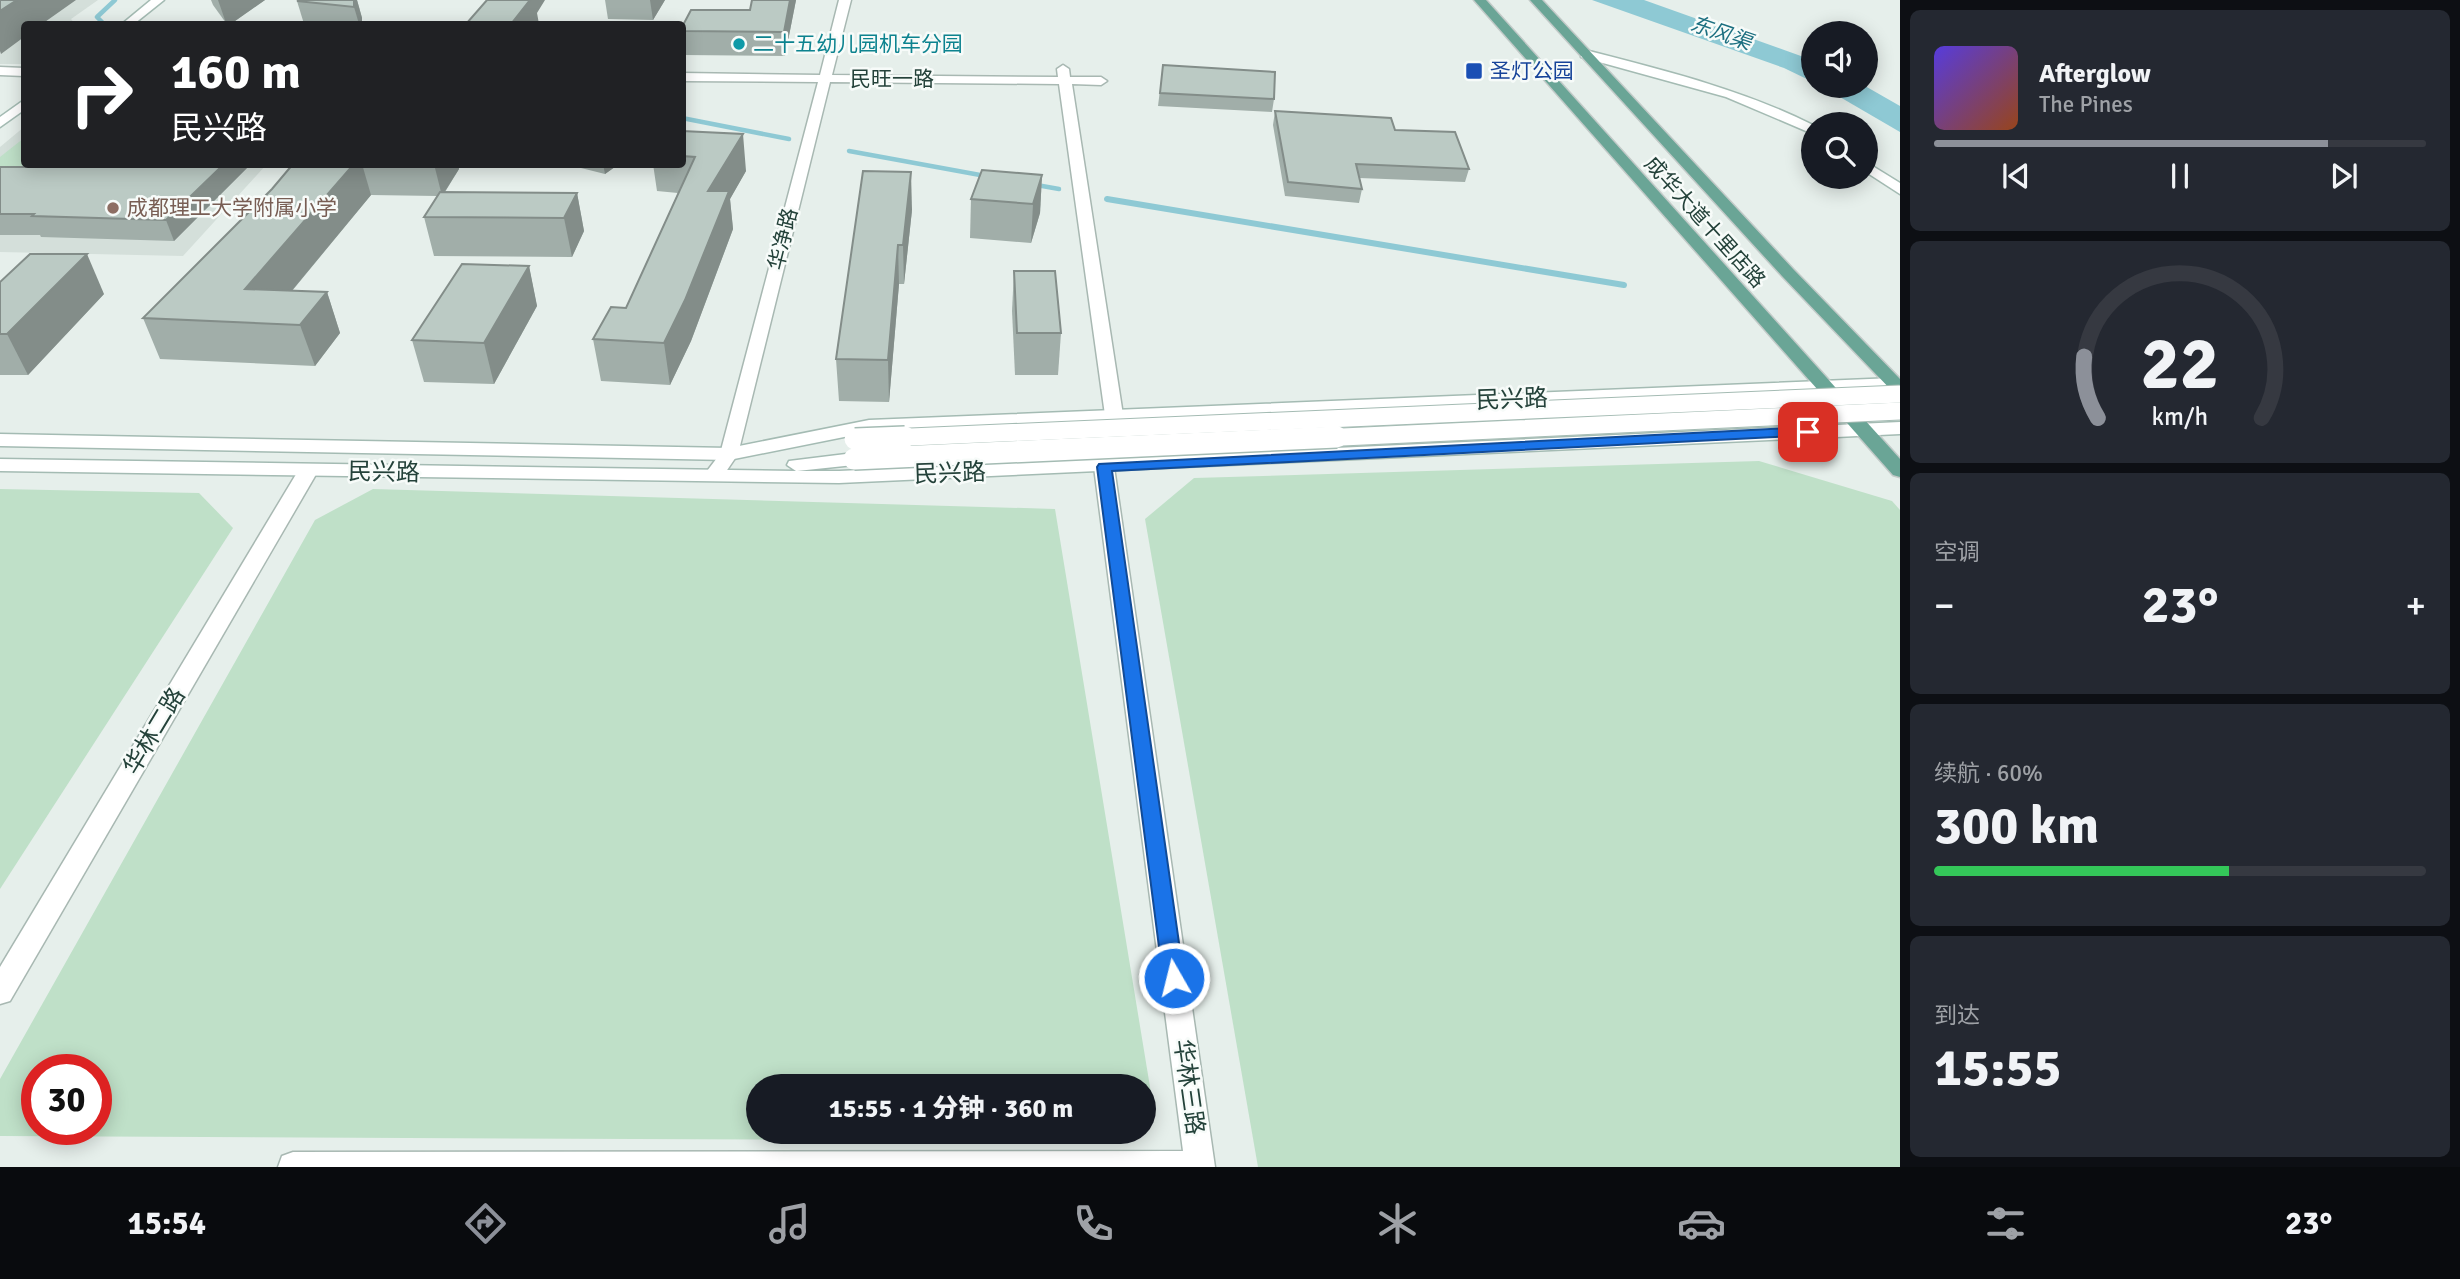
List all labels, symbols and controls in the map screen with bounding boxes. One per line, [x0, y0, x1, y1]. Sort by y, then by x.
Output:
water label: 东风渠 [1687, 10, 1758, 57]
map controls [1801, 21, 1878, 189]
button: sound [1801, 21, 1878, 98]
place label: 二十五幼儿园机车分园 [753, 31, 963, 57]
marker: 二十五幼儿园机车分园 [731, 36, 747, 52]
text: 160 m [171, 42, 301, 102]
icon: right [56, 49, 147, 140]
place label: 圣灯公园 [1490, 58, 1574, 84]
text: Afterglow [2039, 58, 2151, 90]
marker: 圣灯公园 [1464, 61, 1484, 81]
street label: 民旺一路 [850, 66, 934, 92]
text: The Pines [2039, 90, 2133, 119]
text: 民兴路 [171, 109, 267, 148]
button: search [1801, 112, 1878, 189]
street label: 成华大道十里店路 [1639, 151, 1771, 293]
icon: previous [1997, 157, 2035, 195]
icon: pause [2161, 157, 2199, 195]
icon: next [2325, 157, 2363, 195]
place label: 成都理工大学附属小学 [127, 195, 337, 221]
marker: 成都理工大学附属小学 [105, 200, 121, 216]
street label: 华净路 [763, 205, 803, 273]
text: 22 [2141, 321, 2219, 410]
street label: 民兴路 [1475, 383, 1549, 415]
text: km/h [2152, 401, 2208, 432]
pin [1778, 402, 1838, 462]
icon: arrive [1789, 413, 1827, 451]
street label: 民兴路 [348, 456, 420, 488]
street label: 民兴路 [913, 457, 987, 489]
text: 空调 [1934, 538, 1980, 567]
text: 23° [2142, 573, 2218, 637]
text: − [1934, 582, 1955, 629]
text: + [2405, 582, 2426, 629]
street label: 华林二路 [116, 682, 192, 780]
text: 续航 · 60% [1934, 759, 2043, 788]
text: 300 km [1934, 794, 2099, 858]
position arrow [1137, 941, 1211, 1015]
text: 到达 [1934, 1001, 1980, 1030]
text: 15:55 [1934, 1036, 2062, 1100]
street label: 华林三路 [1167, 1037, 1211, 1137]
speed limit sign: 30 [21, 1054, 112, 1145]
text: 15:55 · 1 分钟 · 360 m [829, 1093, 1073, 1125]
icon: directions [461, 1199, 510, 1248]
icon: music [765, 1199, 814, 1248]
icon: phone [1069, 1199, 1118, 1248]
icon: climate [1373, 1199, 1422, 1248]
icon: car [1677, 1199, 1726, 1248]
icon: filters [1981, 1199, 2030, 1248]
text: 15:54 [128, 1204, 206, 1243]
text: 23° [2285, 1204, 2332, 1243]

